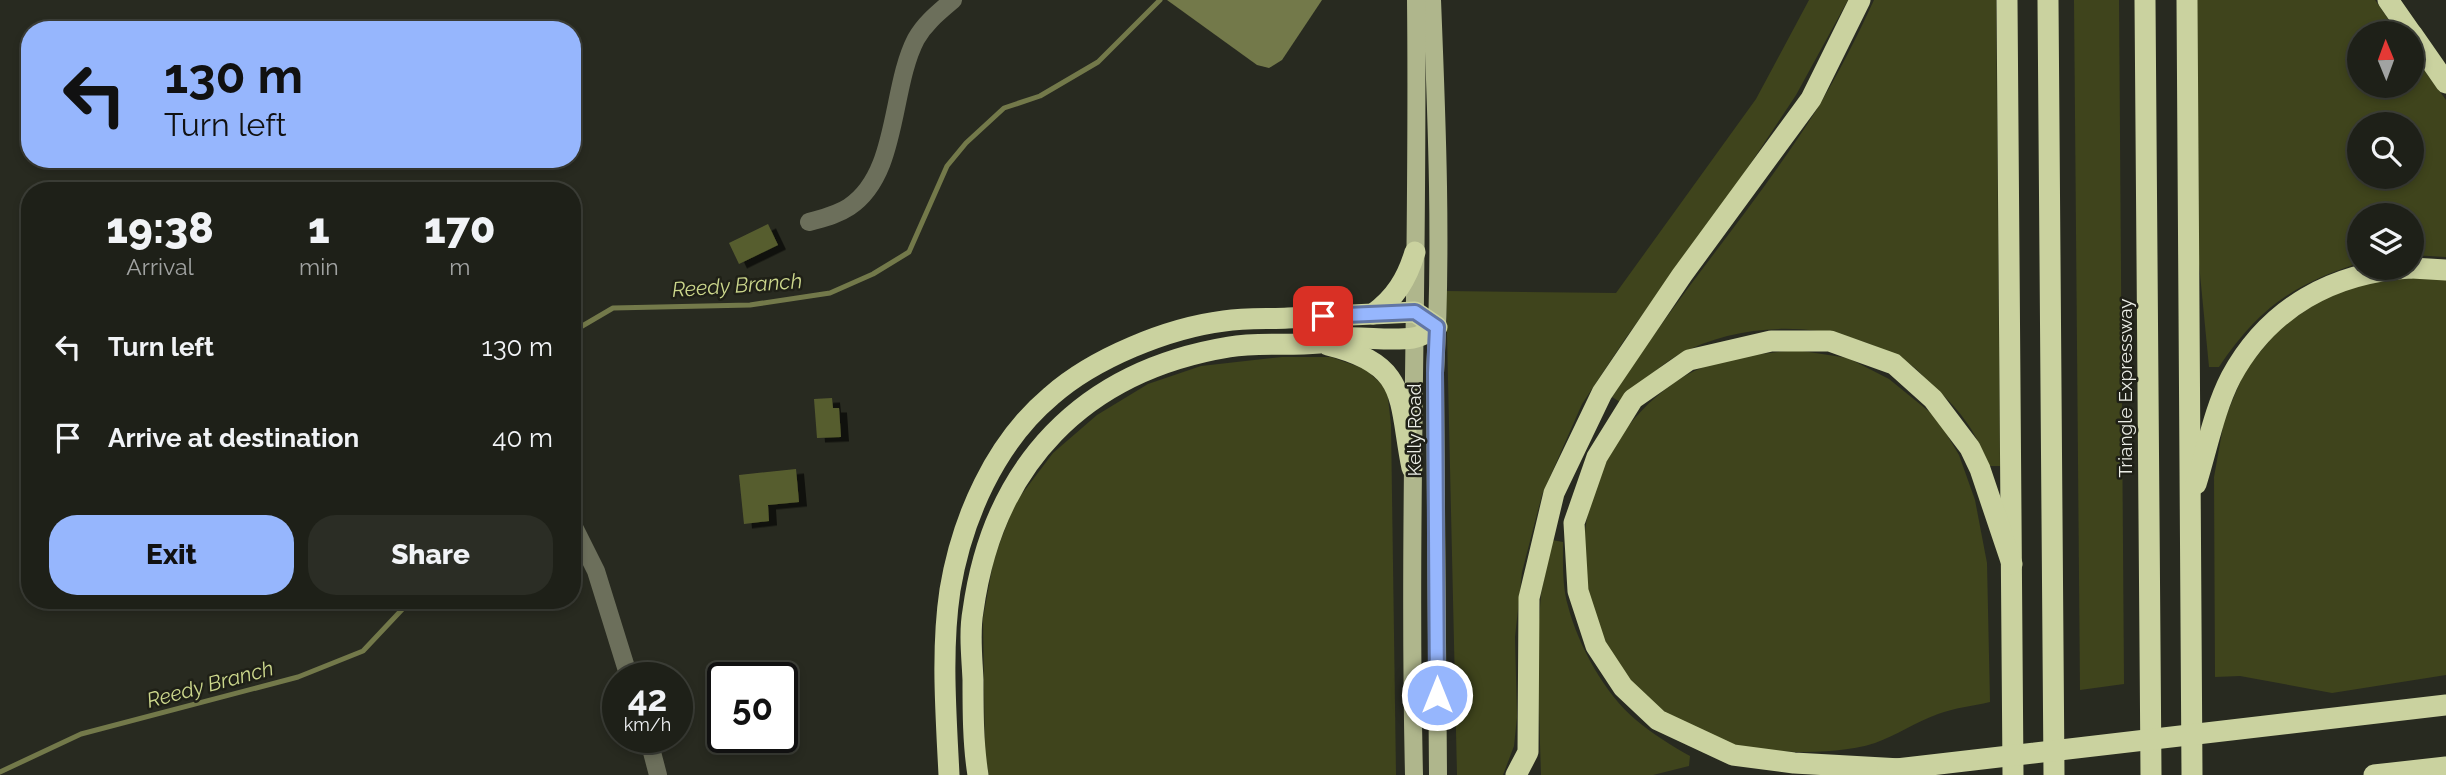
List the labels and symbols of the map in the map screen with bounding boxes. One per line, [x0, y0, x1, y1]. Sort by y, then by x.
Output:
north arrow [2347, 21, 2424, 98]
water label: Reedy Branch [671, 268, 803, 302]
pin [1293, 286, 1353, 346]
street label: Triangle Expressway [2114, 298, 2136, 478]
street label: Kelly Road [1403, 383, 1425, 477]
water label: Reedy Branch [144, 655, 276, 713]
position arrow [1400, 658, 1474, 732]
speed limit sign: 50 [707, 662, 798, 753]

